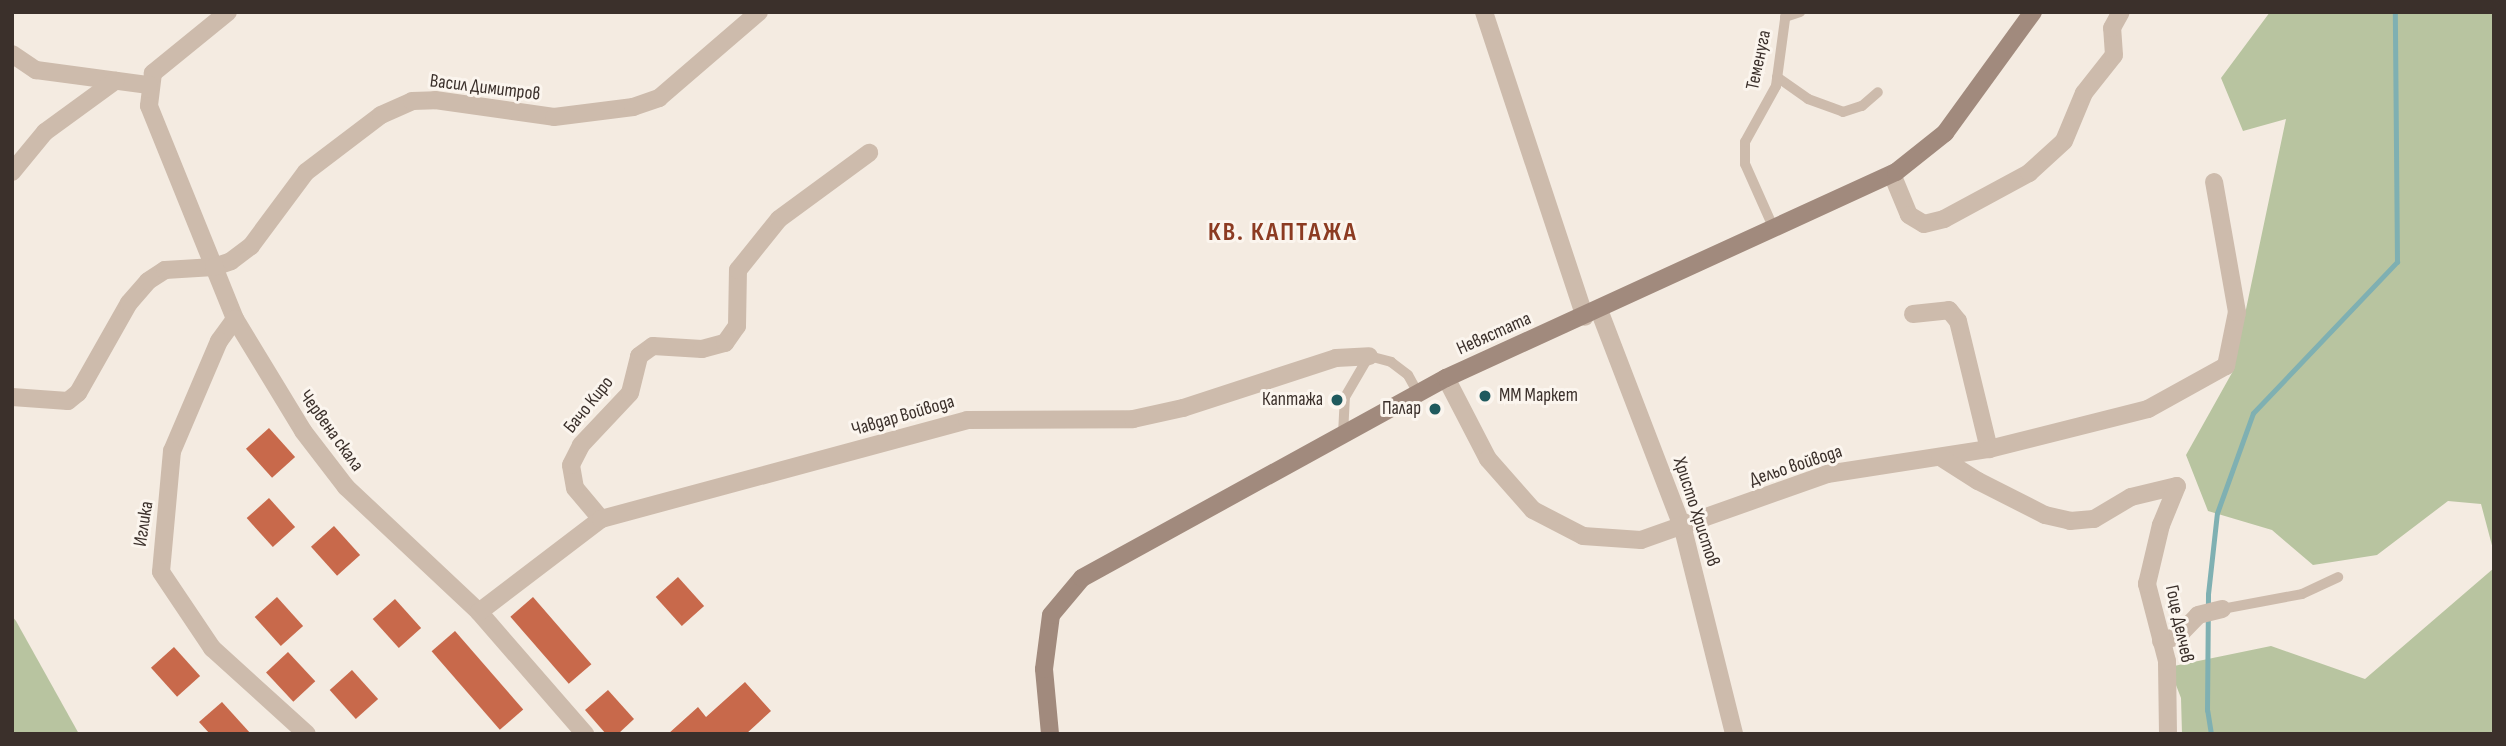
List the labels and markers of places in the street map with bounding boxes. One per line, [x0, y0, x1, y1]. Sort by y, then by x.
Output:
place label: ММ Маркет [1499, 385, 1578, 407]
marker: ММ Маркет [1477, 388, 1493, 404]
place label: Каптажа [1262, 389, 1323, 411]
marker: Каптажа [1329, 392, 1345, 408]
place label: Палар [1382, 398, 1421, 420]
marker: Палар [1427, 401, 1443, 417]

